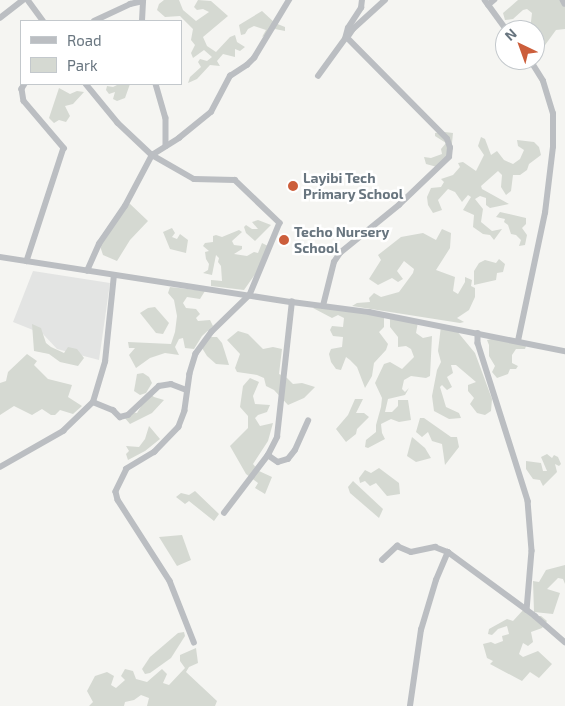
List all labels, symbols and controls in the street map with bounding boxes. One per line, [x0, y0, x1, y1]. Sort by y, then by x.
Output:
legend [20, 20, 182, 85]
north arrow [495, 20, 545, 70]
text: N [501, 25, 520, 44]
text: Road [67, 31, 102, 49]
text: Park [67, 56, 98, 74]
place label: Layibi Tech Primary School [303, 170, 404, 202]
marker: Layibi Tech Primary School [287, 180, 299, 192]
place label: Techo Nursery School [294, 224, 389, 256]
marker: Techo Nursery School [278, 234, 290, 246]

